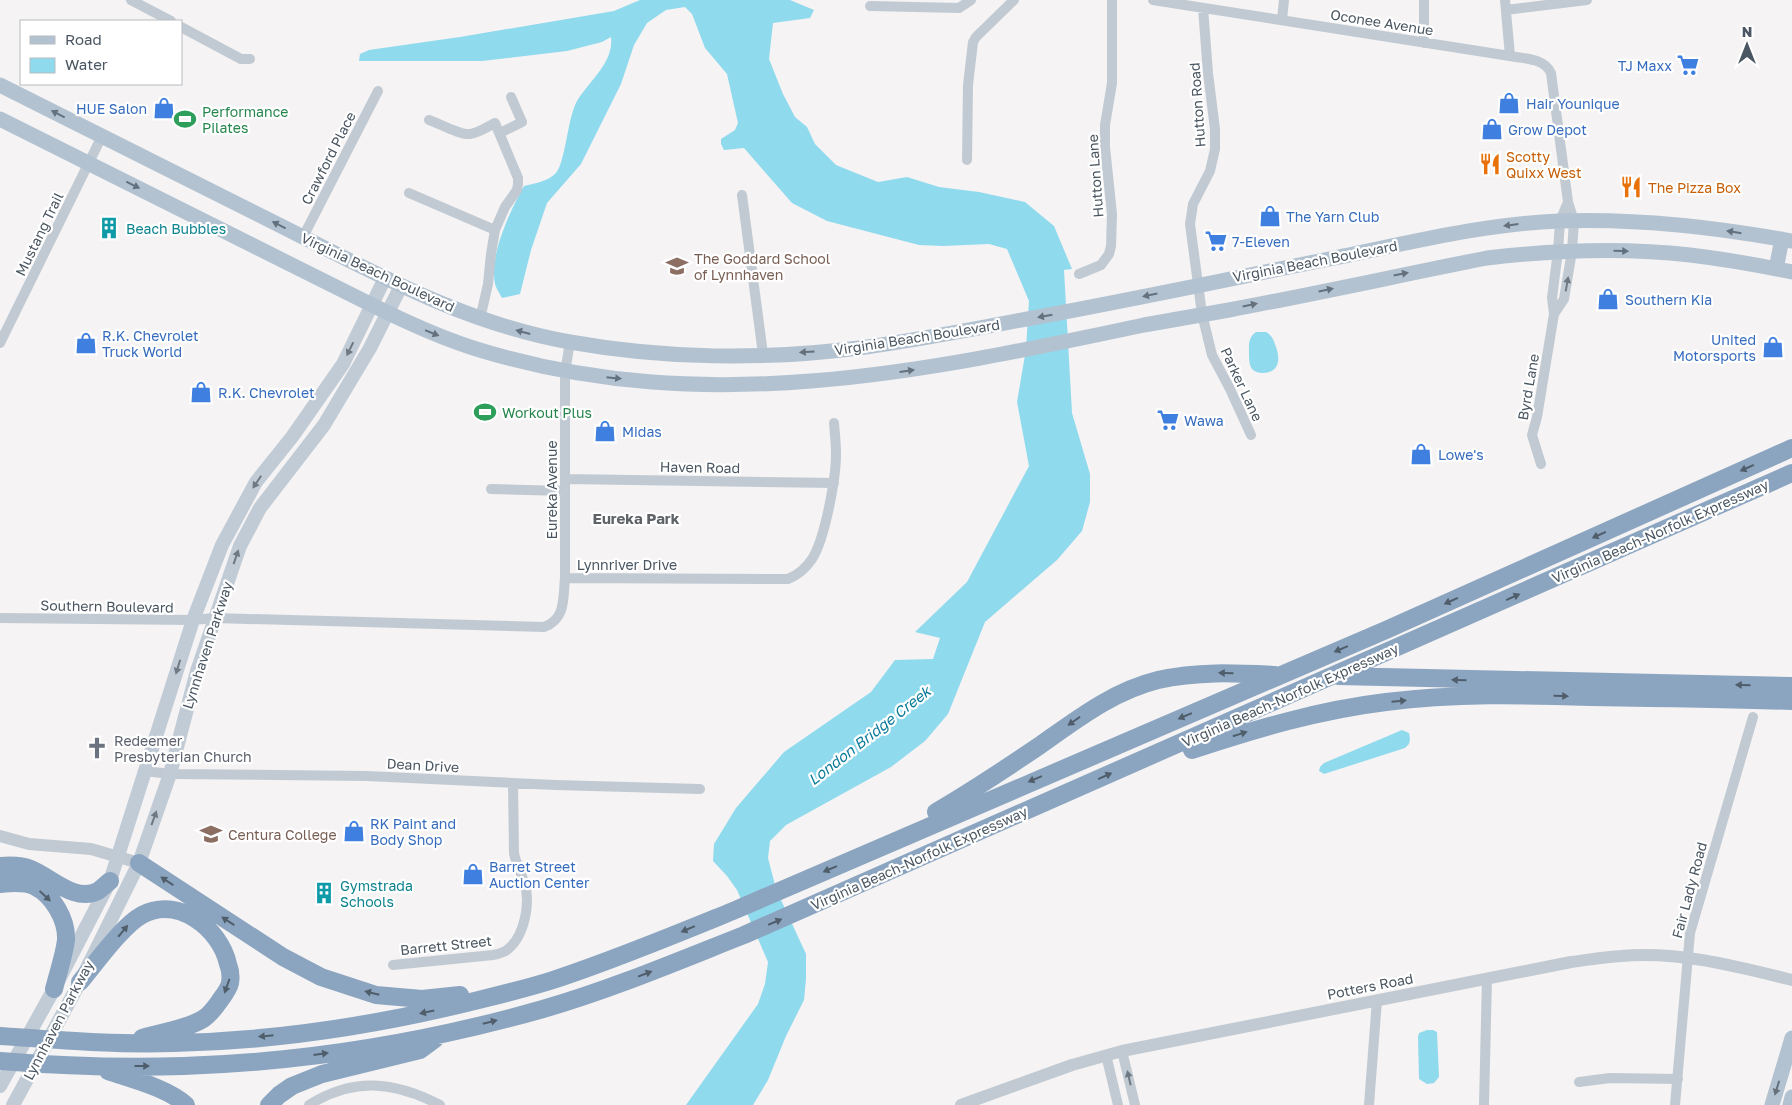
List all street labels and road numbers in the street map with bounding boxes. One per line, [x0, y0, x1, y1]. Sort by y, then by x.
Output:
street label: Oconee Avenue [1329, 5, 1435, 39]
street label: Hutton Road [1186, 62, 1208, 148]
street label: Crawford Place [297, 109, 359, 207]
street label: Hutton Lane [1084, 134, 1106, 218]
street label: Mustang Trail [11, 189, 67, 279]
street label: Virginia Beach Boulevard [299, 229, 457, 315]
street label: Virginia Beach Boulevard [1231, 237, 1399, 285]
street label: Virginia Beach Boulevard [833, 316, 1001, 358]
street label: Parker Lane [1217, 344, 1267, 424]
street label: Byrd Lane [1514, 352, 1542, 422]
street label: Eureka Avenue [543, 440, 560, 540]
street label: Haven Road [660, 458, 740, 476]
street label: Virginia Beach-Norfolk Expressway [1549, 475, 1771, 587]
street label: Lynnriver Drive [577, 556, 677, 573]
street label: Lynnhaven Parkway [178, 579, 236, 711]
street label: Southern Boulevard [40, 596, 174, 616]
street label: Virginia Beach-Norfolk Expressway [1179, 639, 1401, 751]
street label: Dean Drive [386, 755, 460, 775]
street label: Virginia Beach-Norfolk Expressway [808, 802, 1030, 914]
street label: Fair Lady Road [1668, 840, 1710, 940]
street label: Barrett Street [399, 932, 493, 958]
street label: Lynnhaven Parkway [19, 957, 97, 1083]
street label: Potters Road [1326, 969, 1414, 1003]

